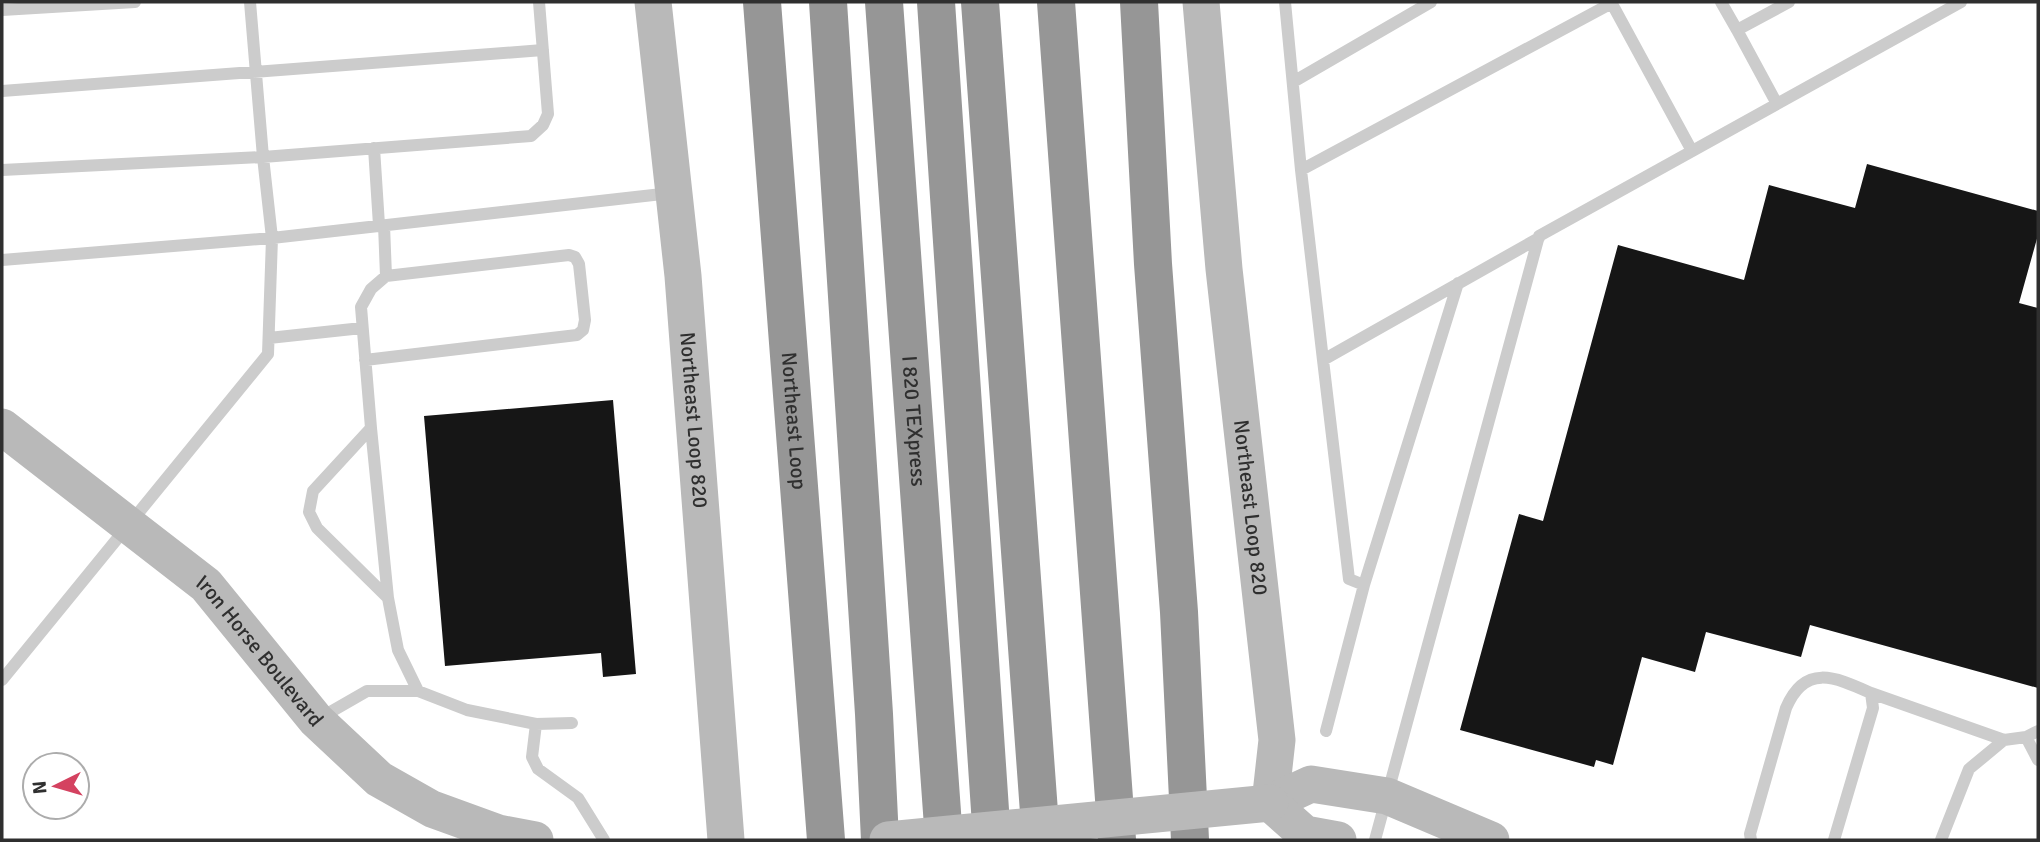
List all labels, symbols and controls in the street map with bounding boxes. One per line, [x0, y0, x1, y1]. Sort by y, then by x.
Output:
street label: Northeast Loop 820 [674, 331, 714, 509]
street label: Northeast Loop [776, 351, 812, 491]
street label: I 820 TEXpress [896, 354, 932, 487]
street label: Northeast Loop 820 [1228, 418, 1274, 597]
street label: Iron Horse Boulevard [191, 569, 329, 732]
north arrow [21, 751, 91, 821]
text: N [28, 780, 53, 795]

